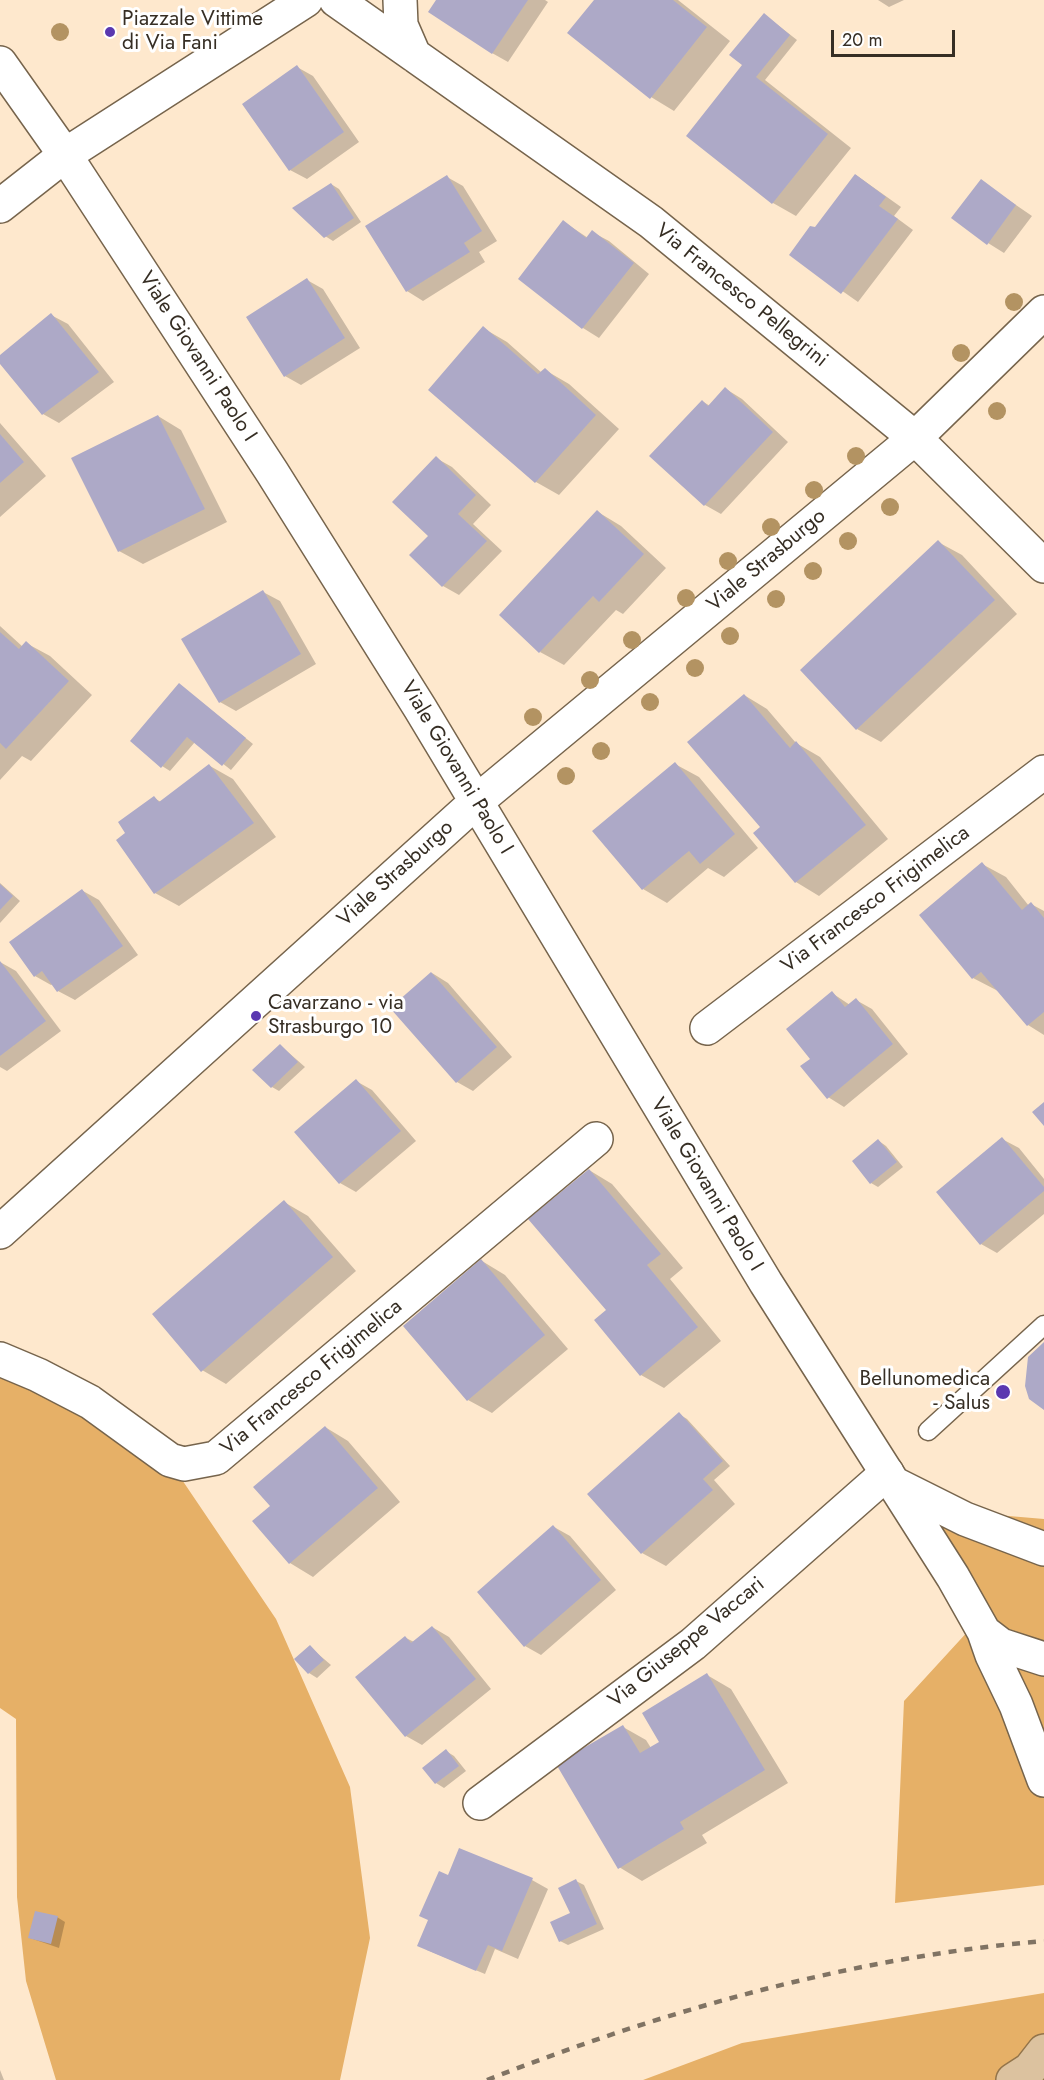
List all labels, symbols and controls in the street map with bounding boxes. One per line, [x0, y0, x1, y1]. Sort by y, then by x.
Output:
place label: Piazzale Vittime di Via Fani [122, 7, 263, 57]
scale bar [834, 18, 958, 56]
marker: Piazzale Vittime di Via Fani [103, 25, 117, 39]
text: 20 m [842, 27, 882, 53]
street label: Via Francesco Pellegrini [650, 219, 832, 373]
street label: Viale Giovanni Paolo I [133, 267, 261, 447]
street label: Viale Strasburgo [703, 504, 831, 618]
street label: Viale Giovanni Paolo I [394, 677, 518, 859]
street label: Viale Strasburgo [333, 815, 459, 933]
street label: Via Francesco Frigimelica [777, 821, 975, 979]
place label: Cavarzano - via Strasburgo 10 [268, 991, 404, 1041]
marker: Cavarzano - via Strasburgo 10 [249, 1009, 263, 1023]
street label: Viale Giovanni Paolo I [644, 1094, 768, 1276]
street label: Via Francesco Frigimelica [216, 1295, 408, 1461]
place label: Bellunomedica - Salus [860, 1367, 990, 1417]
marker: Bellunomedica - Salus [994, 1383, 1012, 1401]
street label: Via Giuseppe Vaccari [604, 1572, 770, 1714]

